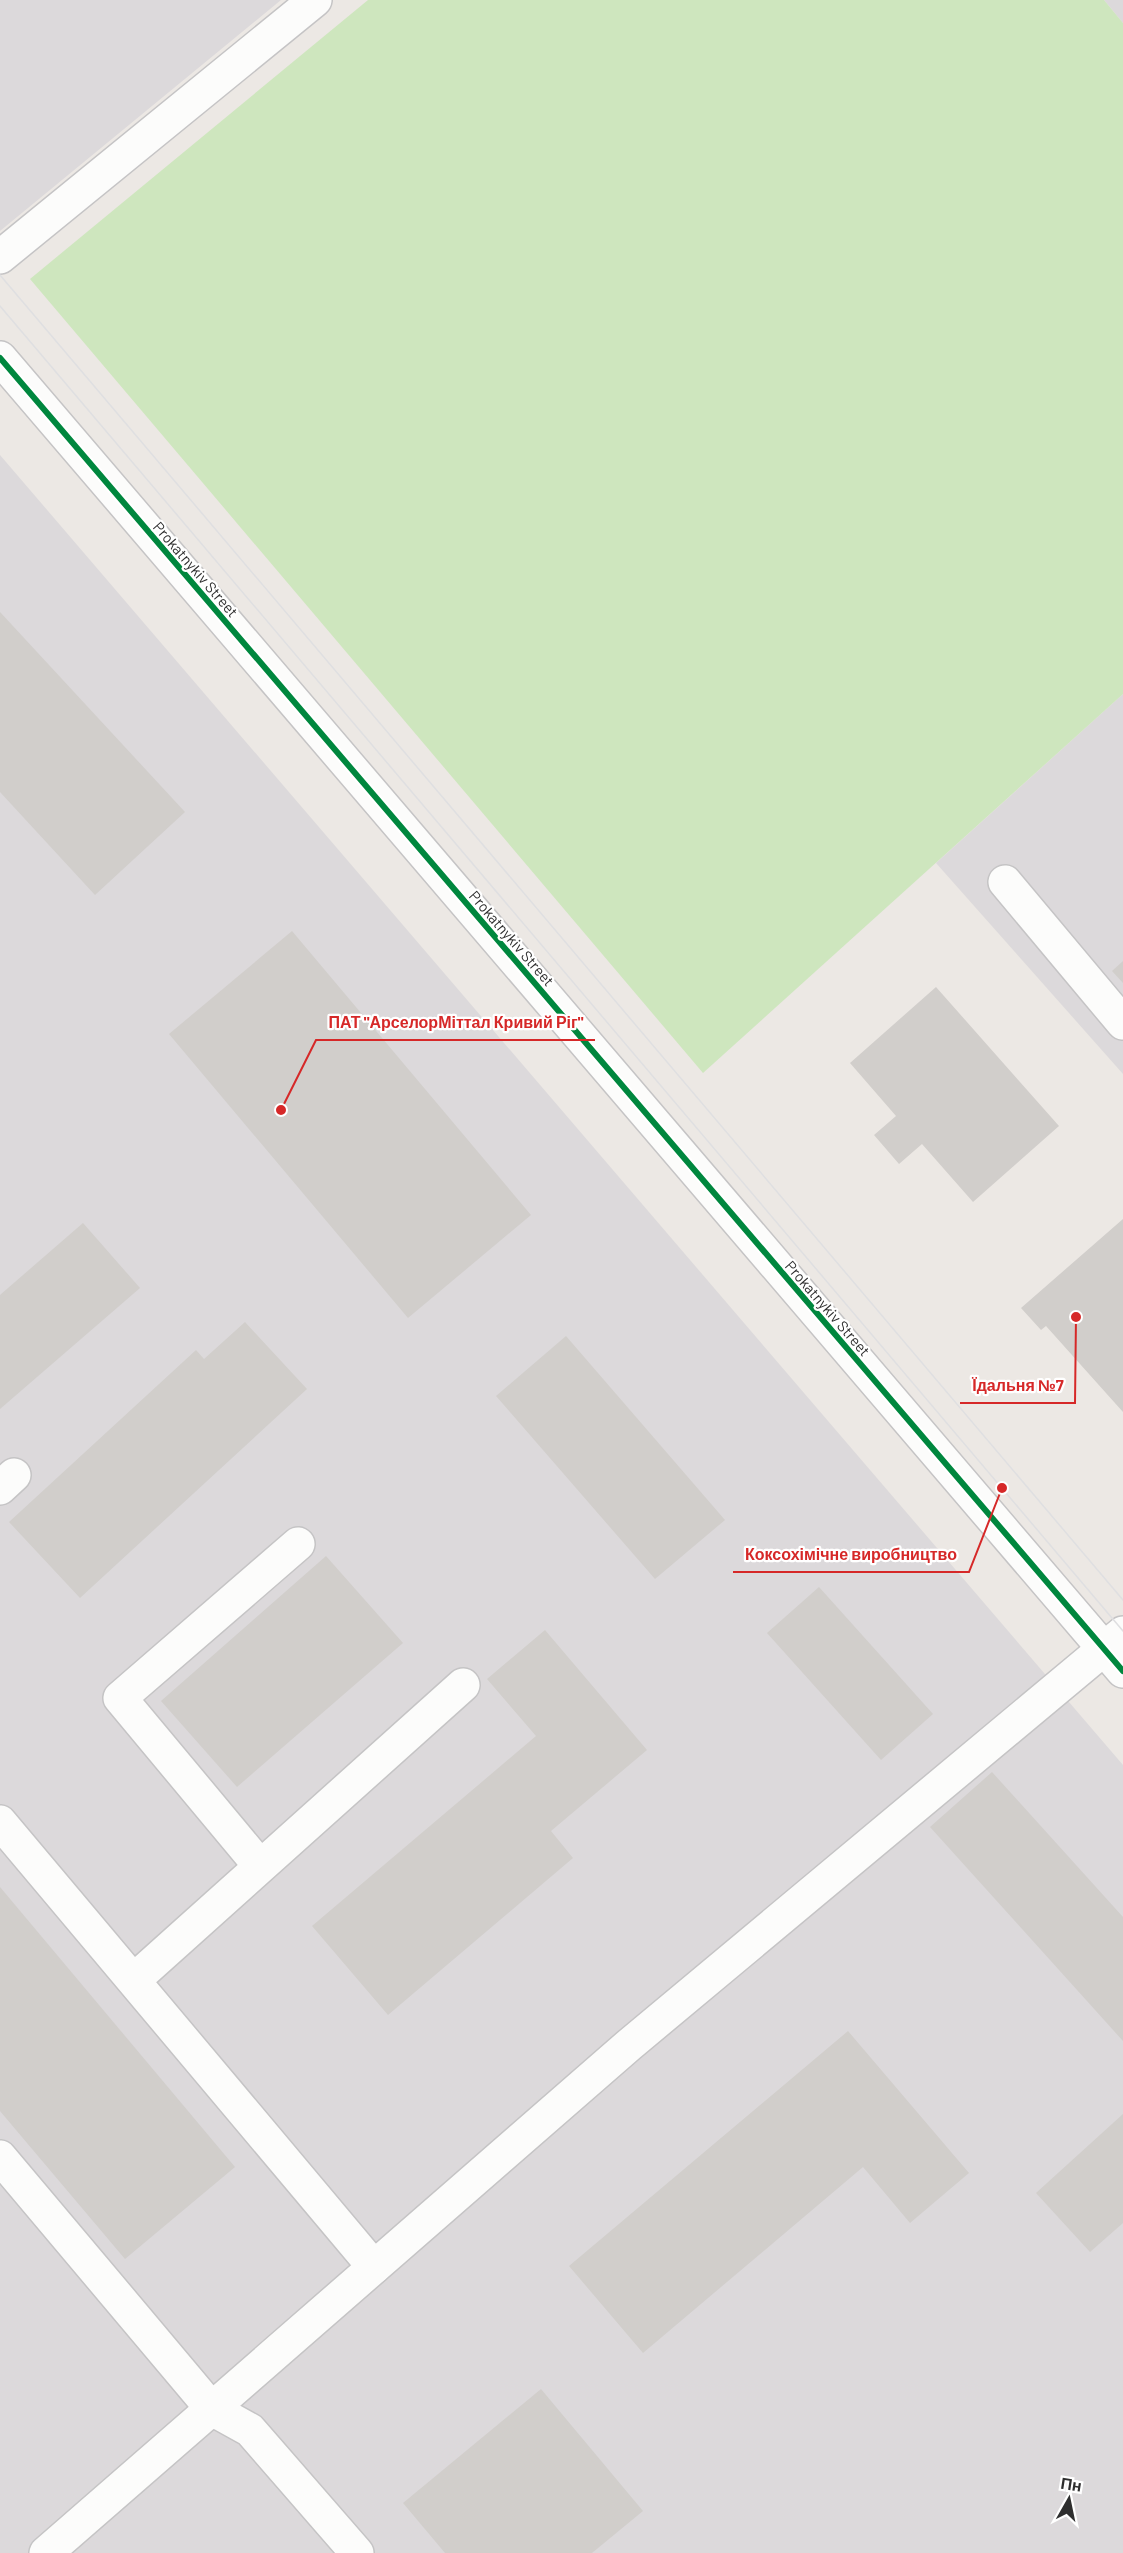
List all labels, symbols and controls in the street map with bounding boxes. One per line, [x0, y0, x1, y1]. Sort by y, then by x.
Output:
street label: Prokatnykiv Street [150, 518, 242, 620]
street label: Prokatnykiv Street [466, 887, 558, 989]
callout: ПАТ "АрселорМіттал Кривий Ріг" [316, 1006, 595, 1040]
text: ПАТ "АрселорМіттал Кривий Ріг" [329, 1012, 584, 1031]
street label: Prokatnykiv Street [782, 1257, 874, 1359]
callout: Їдальня №7 [960, 1369, 1075, 1403]
text: Їдальня №7 [971, 1375, 1064, 1394]
callout: Коксохімічне виробництво [733, 1538, 969, 1572]
text: Коксохімічне виробництво [745, 1544, 957, 1563]
north arrow [1039, 2469, 1099, 2529]
text: Пн [1059, 2473, 1083, 2495]

